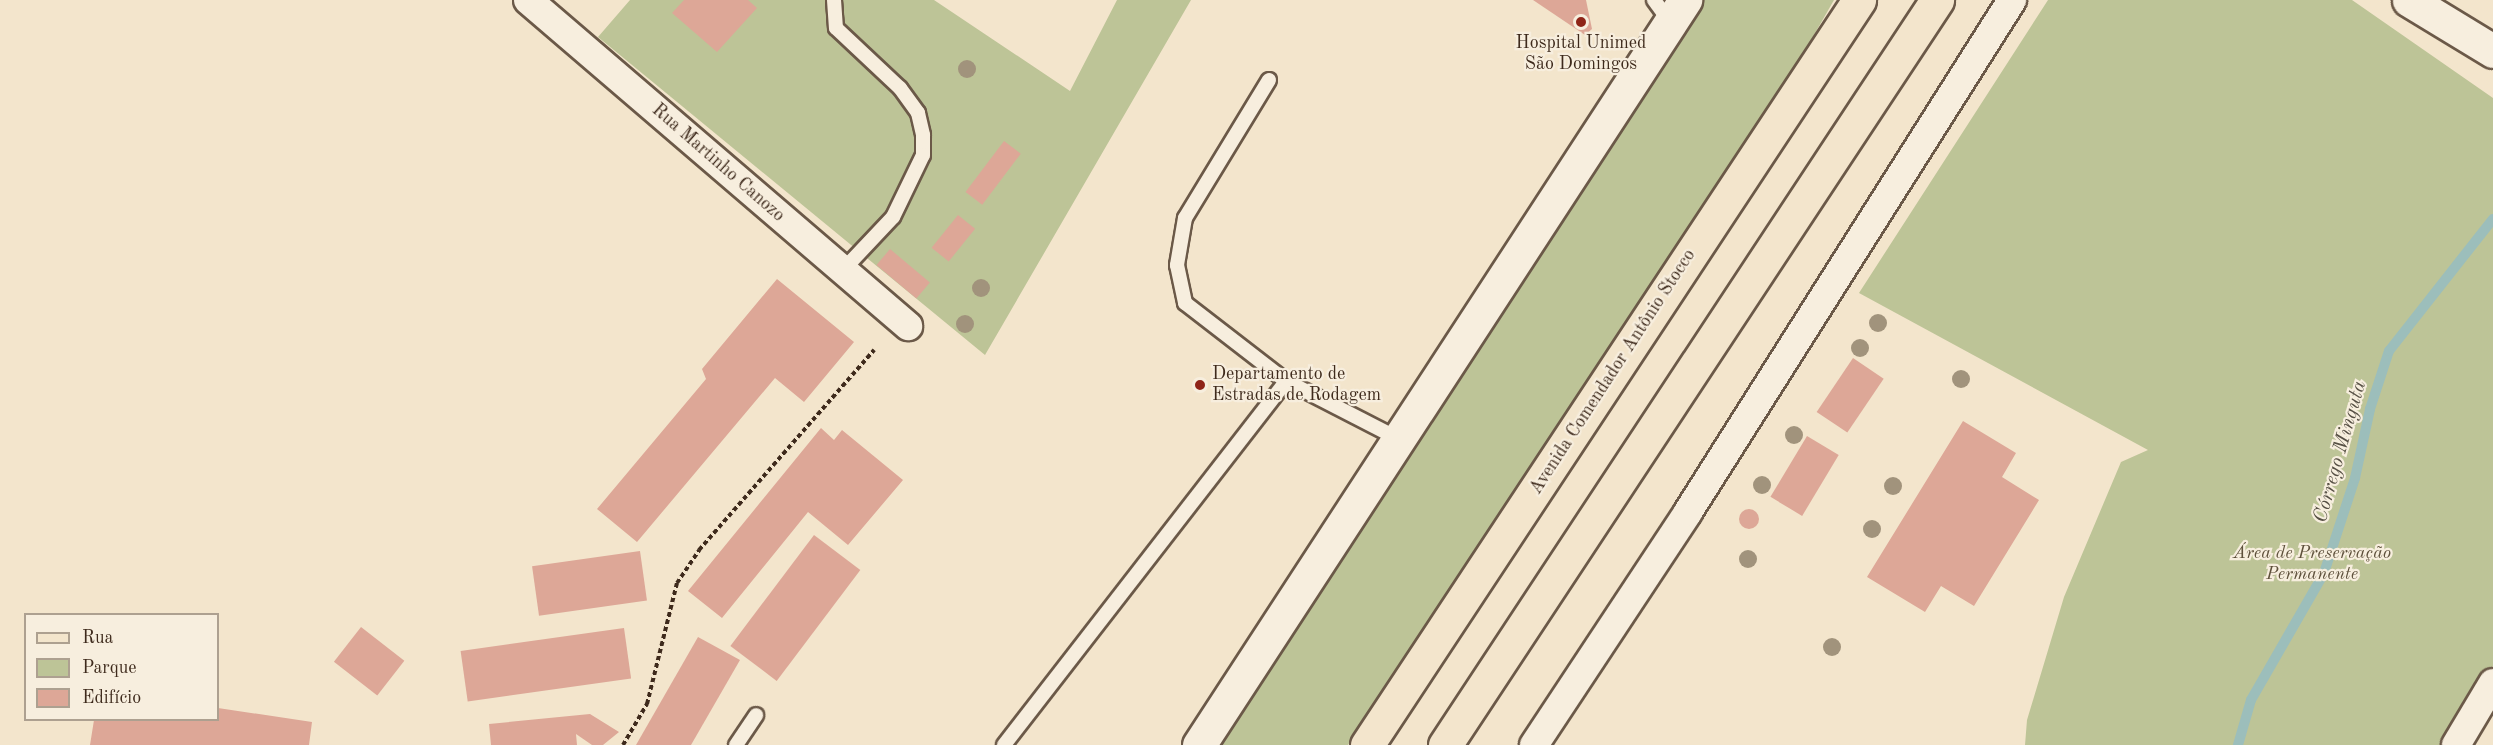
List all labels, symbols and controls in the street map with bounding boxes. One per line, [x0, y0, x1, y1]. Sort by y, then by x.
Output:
marker: Hospital Unimed São Domingos [1572, 13, 1590, 31]
place label: Hospital Unimed São Domingos [1516, 33, 1646, 76]
street label: Rua Martinho Canozo [647, 99, 789, 227]
street label: Avenida Comendador Antônio Stocco [1526, 245, 1700, 499]
place label: Departamento de Estradas de Rodagem [1212, 364, 1381, 406]
marker: Departamento de Estradas de Rodagem [1193, 378, 1207, 392]
water label: Córrego Minguta [2309, 378, 2373, 526]
park label: Área de Preservação Permanente [2233, 543, 2391, 586]
legend [24, 613, 219, 721]
text: Rua [82, 629, 113, 647]
text: Parque [82, 659, 137, 677]
text: Edifício [82, 689, 141, 707]

